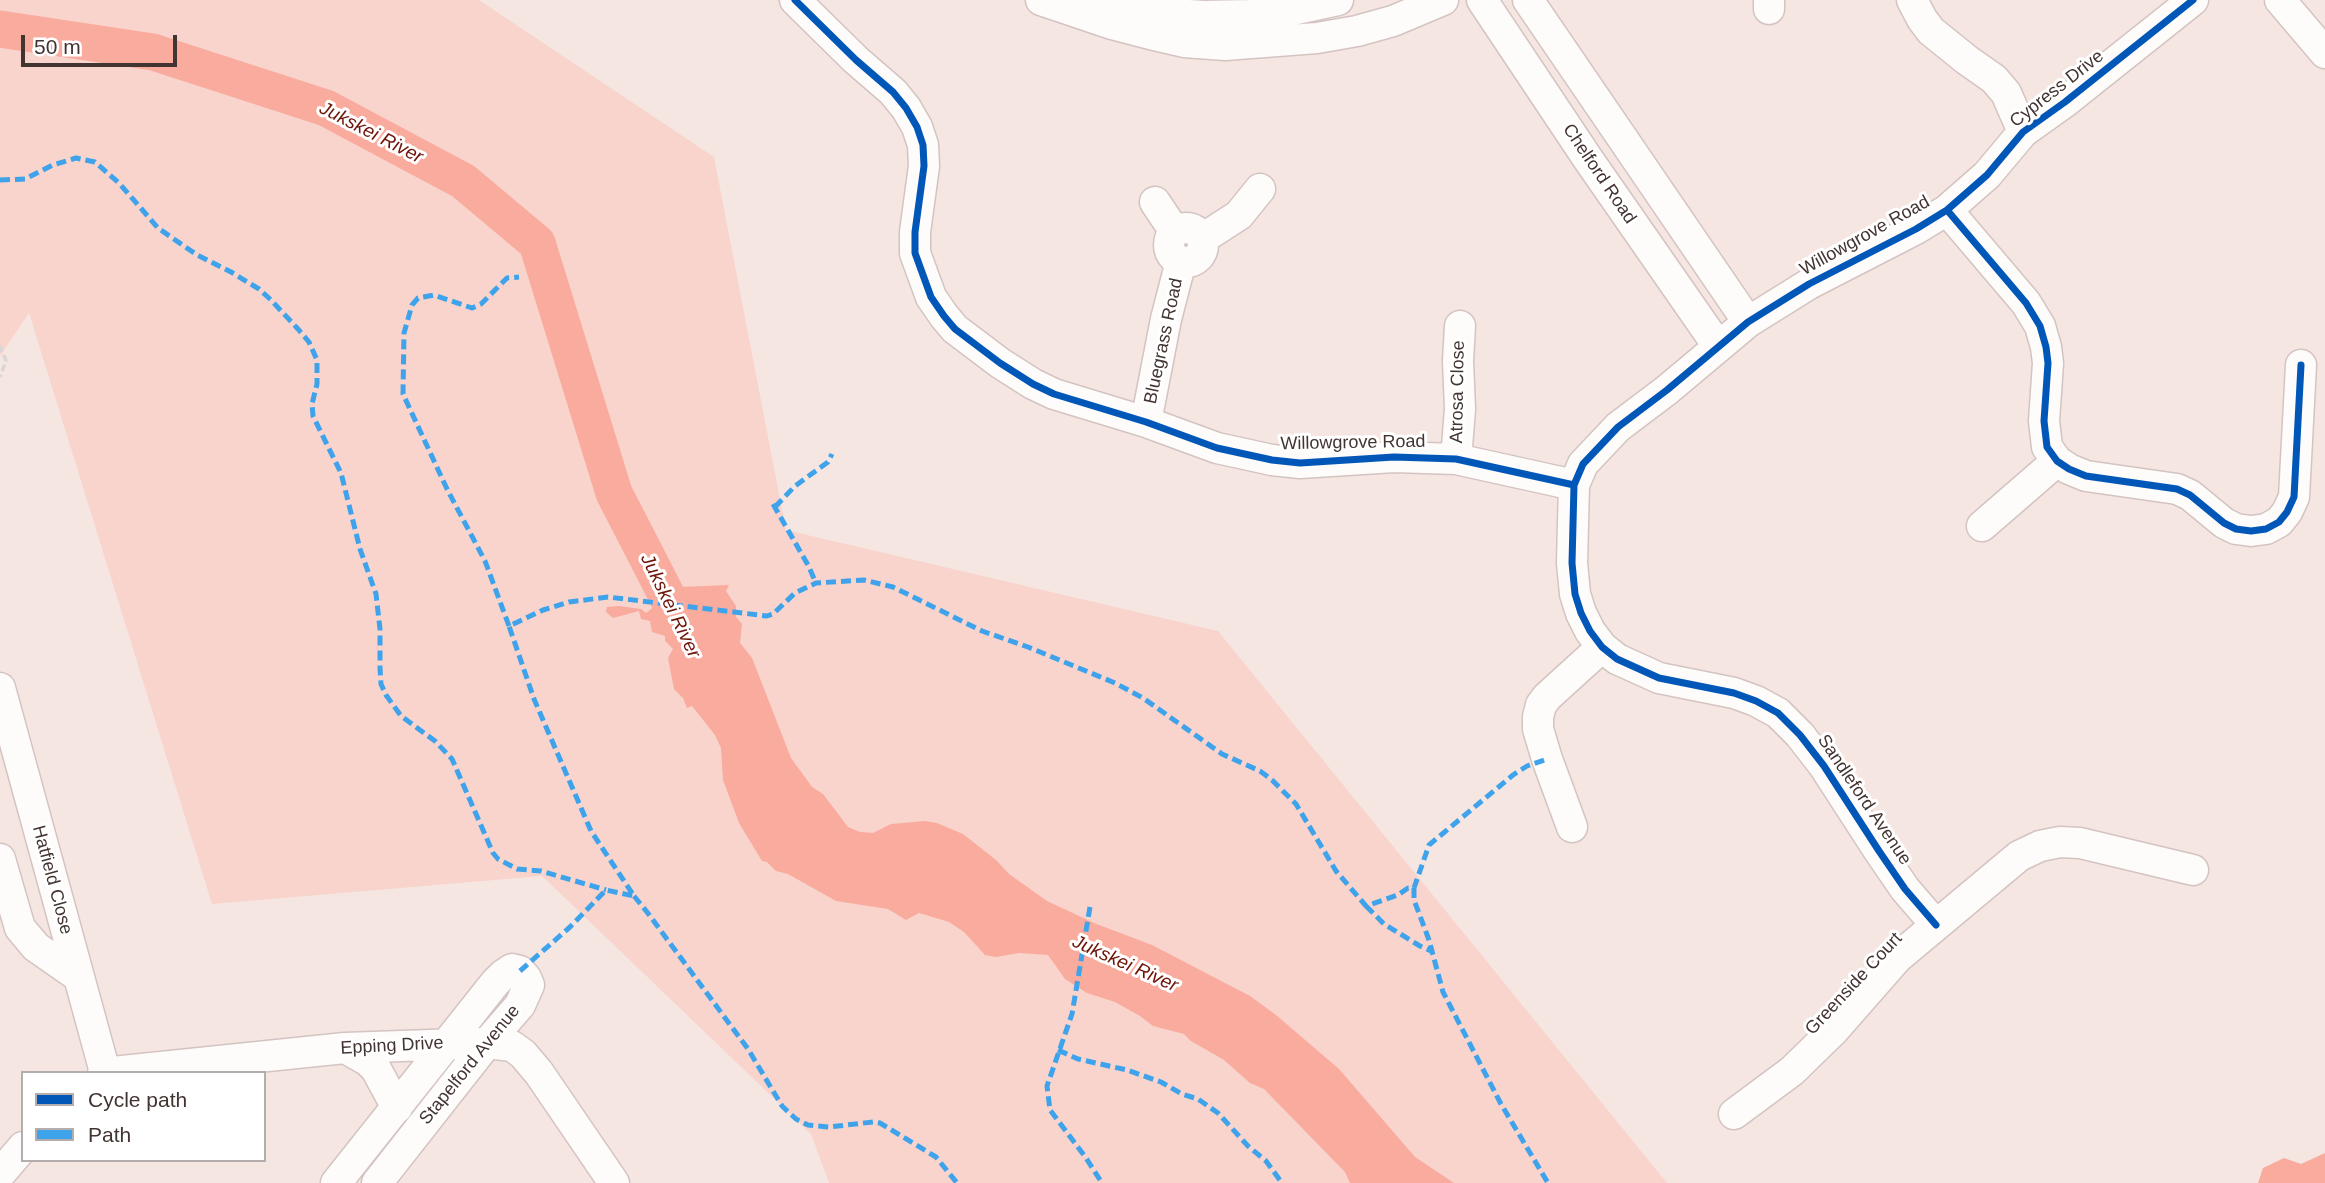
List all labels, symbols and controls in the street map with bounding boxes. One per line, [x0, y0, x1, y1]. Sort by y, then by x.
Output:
scale bar [24, 21, 180, 65]
text: 50 m [34, 35, 81, 58]
street label: Cypress Drive [2006, 46, 2108, 132]
water label: Jukskei River [315, 97, 427, 169]
street label: Chelford Road [1558, 120, 1640, 228]
street label: Willowgrove Road [1796, 191, 1934, 281]
street label: Bluegrass Road [1140, 276, 1188, 406]
street label: Atrosa Close [1446, 340, 1470, 444]
street label: Willowgrove Road [1280, 431, 1426, 455]
water label: Jukskei River [635, 550, 705, 662]
street label: Sandleford Avenue [1812, 731, 1916, 869]
street label: Hatfield Close [27, 823, 77, 937]
street label: Greenside Court [1801, 928, 1907, 1040]
water label: Jukskei River [1069, 931, 1181, 997]
street label: Stapelford Avenue [415, 1001, 525, 1129]
street label: Epping Drive [340, 1033, 444, 1059]
legend [21, 1071, 266, 1162]
text: Cycle path [88, 1088, 187, 1111]
text: Path [88, 1123, 131, 1146]

